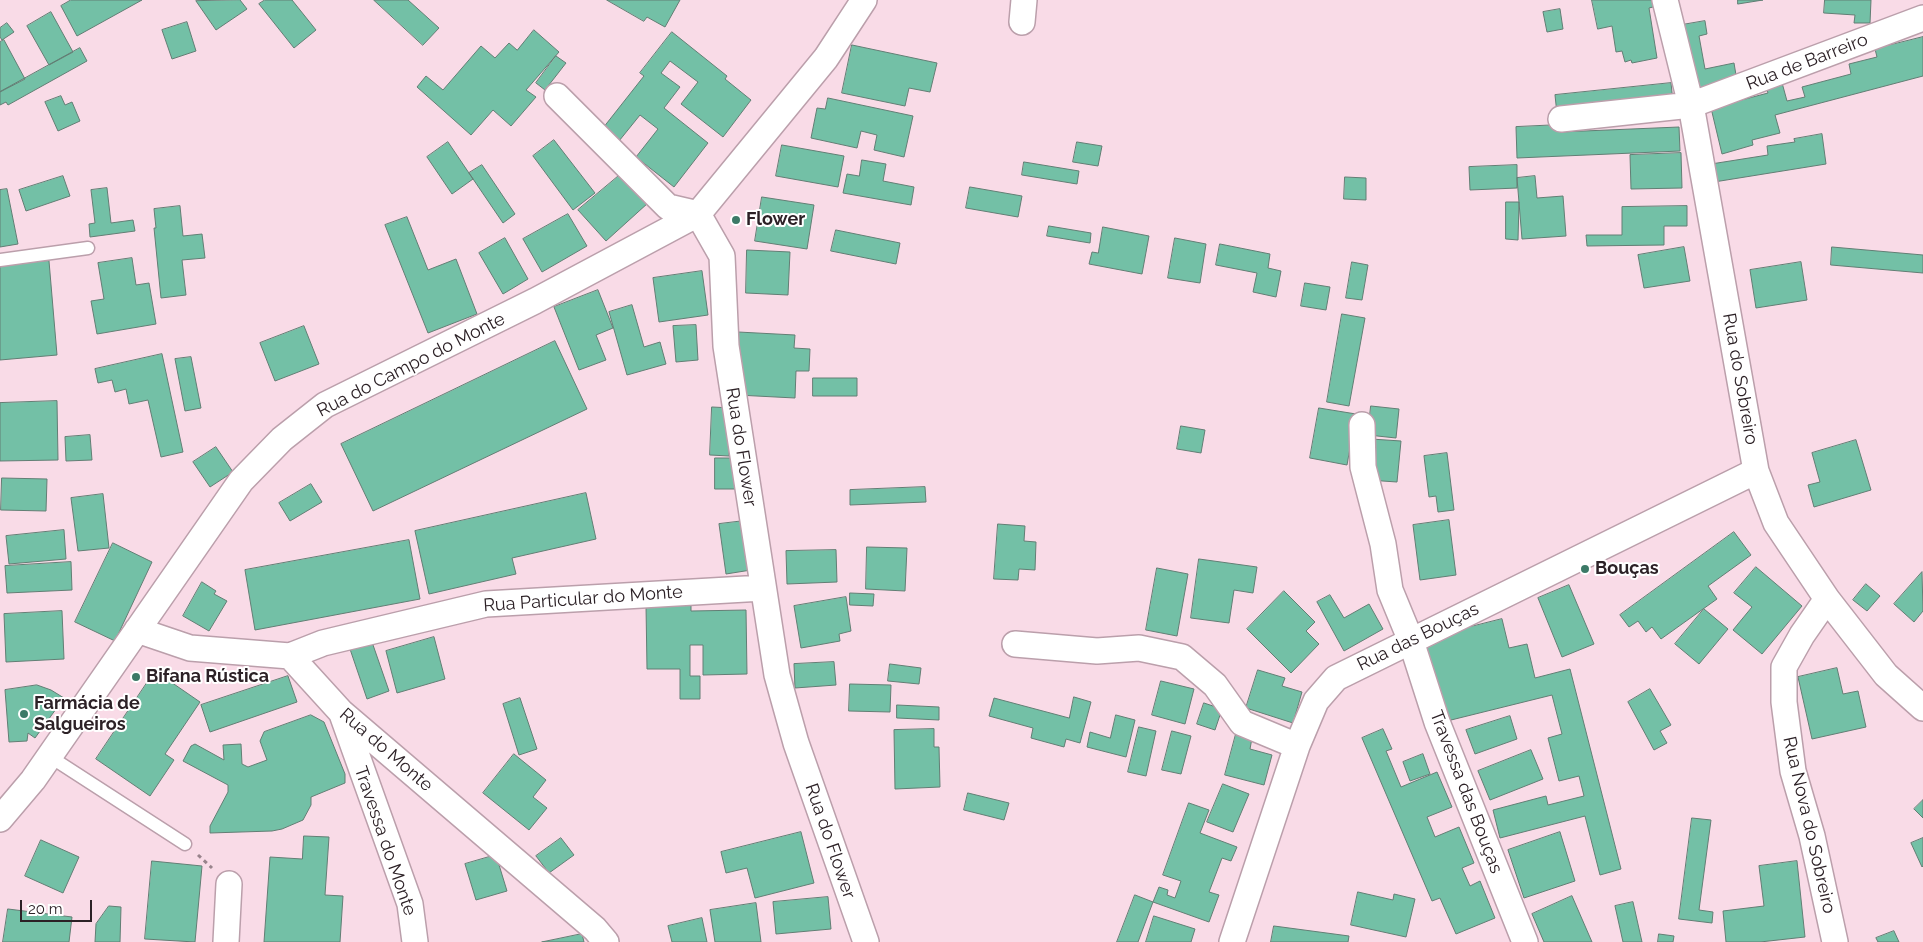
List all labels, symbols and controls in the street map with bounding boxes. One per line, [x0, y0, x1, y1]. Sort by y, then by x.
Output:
street label: Rua de Barreiro [1743, 29, 1871, 95]
place label: Flower [746, 209, 805, 231]
marker: Flower [730, 214, 742, 226]
street label: Rua do Campo do Monte [313, 308, 509, 422]
street label: Rua do Sobreiro [1718, 312, 1762, 446]
street label: Rua do Flower [721, 386, 761, 508]
place label: Bouças [1595, 558, 1659, 580]
marker: Bouças [1579, 563, 1591, 575]
street label: Rua Particular do Monte [483, 581, 683, 617]
street label: Rua das Bouças [1354, 598, 1482, 676]
place label: Bifana Rústica [146, 666, 269, 688]
marker: Bifana Rústica [130, 671, 142, 683]
place label: Farmácia de Salgueiros [34, 693, 140, 736]
street label: Rua do Monte [335, 704, 437, 796]
street label: Travessa das Bouças [1425, 707, 1507, 877]
marker: Farmácia de Salgueiros [18, 708, 30, 720]
street label: Rua Nova do Sobreiro [1778, 734, 1840, 916]
street label: Travessa do Monte [349, 764, 421, 918]
street label: Rua do Flower [800, 781, 860, 901]
scale bar [22, 890, 95, 922]
text: 20 m [28, 900, 63, 918]

